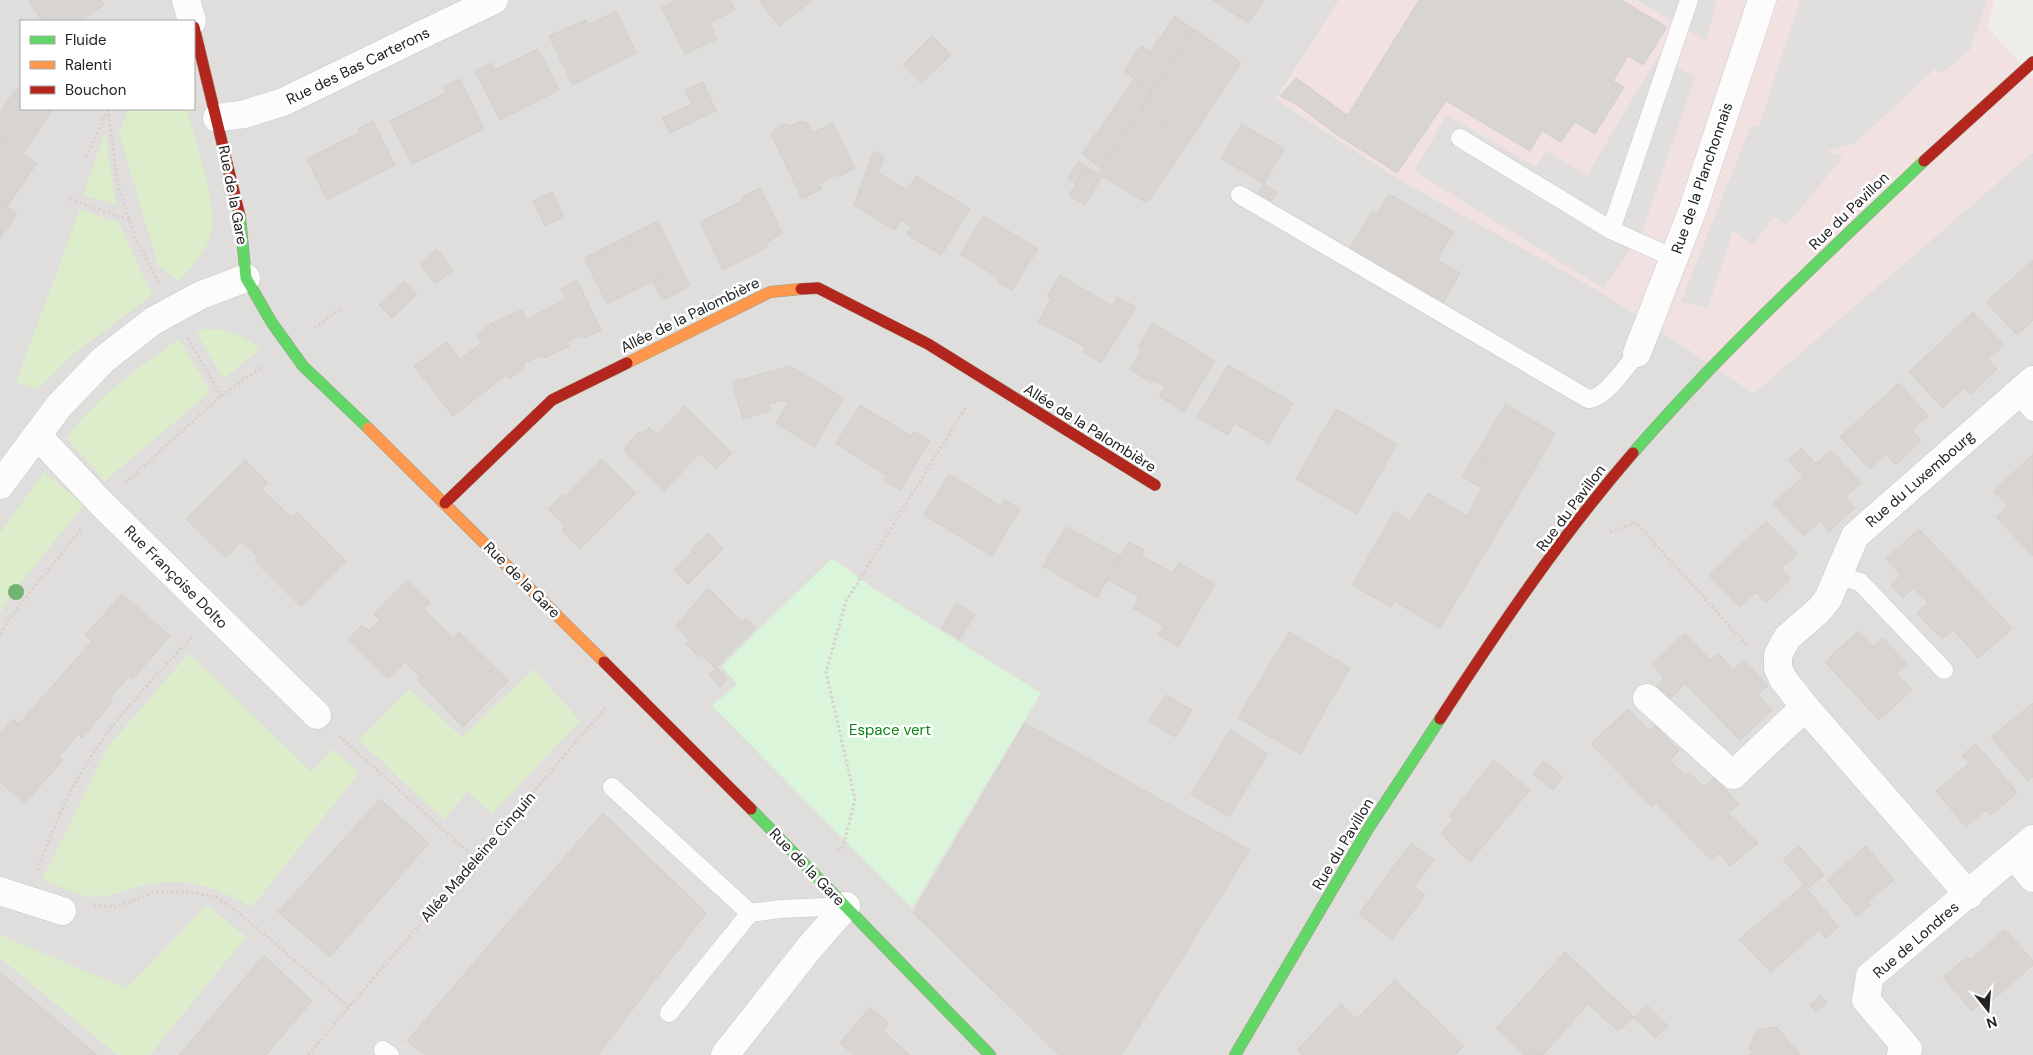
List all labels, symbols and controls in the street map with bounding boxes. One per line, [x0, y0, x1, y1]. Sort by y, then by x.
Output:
legend [20, 20, 195, 110]
street label: Rue des Bas Carterons [283, 23, 433, 109]
text: Fluide [65, 30, 107, 50]
text: Ralenti [65, 55, 112, 75]
text: Bouchon [65, 80, 126, 100]
street label: Rue de la Planchonnais [1667, 100, 1737, 256]
street label: Rue de la Gare [214, 144, 252, 246]
street label: Rue du Pavillon [1805, 168, 1893, 254]
street label: Allée de la Palombière [617, 273, 763, 357]
street label: Allée de la Palombière [1020, 379, 1160, 477]
street label: Rue du Luxembourg [1861, 426, 1979, 532]
street label: Rue du Pavillon [1532, 460, 1610, 556]
street label: Rue Françoise Dolto [120, 521, 232, 633]
street label: Rue de la Gare [479, 537, 565, 623]
park label: Espace vert [849, 720, 931, 740]
street label: Allée Madeleine Cinquin [416, 788, 540, 926]
street label: Rue du Pavillon [1308, 794, 1378, 894]
street label: Rue de la Gare [765, 824, 849, 910]
street label: Rue de Londres [1869, 897, 1963, 983]
north arrow [1963, 985, 2013, 1035]
text: N [1984, 1012, 1999, 1033]

